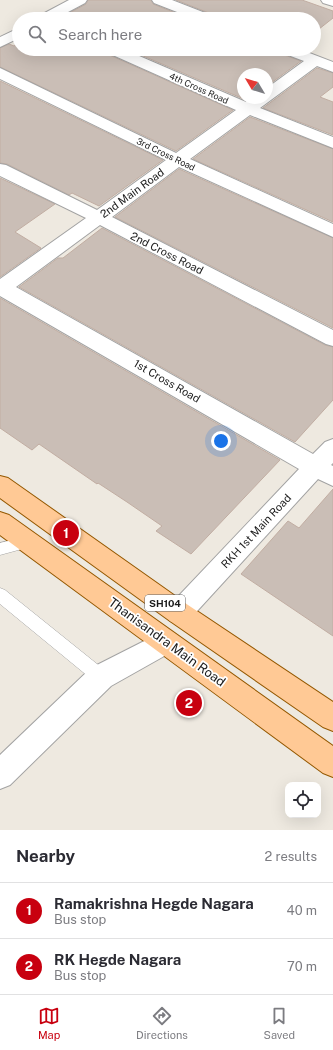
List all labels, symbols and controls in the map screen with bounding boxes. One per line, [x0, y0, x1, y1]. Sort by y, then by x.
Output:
search box [12, 12, 321, 56]
icon: search [26, 23, 48, 45]
text: Search here [58, 26, 142, 43]
north arrow [237, 68, 273, 104]
street label: 4th Cross Road [168, 70, 230, 106]
street label: 3rd Cross Road [135, 135, 197, 173]
street label: 2nd Main Road [98, 166, 166, 220]
street label: 2nd Cross Road [129, 230, 205, 276]
street label: 1st Cross Road [132, 357, 202, 405]
your location [211, 431, 231, 451]
street label: RKH 1st Main Road [219, 492, 293, 570]
pin: 1 [53, 518, 79, 548]
street label: Thanisandra Main Road [106, 595, 228, 689]
road number: SH104 [145, 595, 185, 611]
pin: 2 [176, 688, 202, 718]
map controls [285, 782, 321, 818]
button: locate [285, 782, 321, 818]
text: Nearby [16, 846, 75, 866]
text: 2 results [265, 849, 317, 864]
text: Ramakrishna Hegde Nagara [54, 895, 254, 912]
text: 1 [26, 903, 32, 918]
text: 40 m [286, 903, 317, 918]
text: Bus stop [54, 912, 106, 927]
text: RK Hegde Nagara [54, 951, 181, 968]
text: 2 [25, 959, 33, 974]
text: 70 m [287, 959, 317, 974]
text: Bus stop [54, 968, 106, 983]
tab: Map [38, 1005, 60, 1041]
tab: Directions [136, 1005, 188, 1041]
tab: Saved [264, 1005, 295, 1041]

